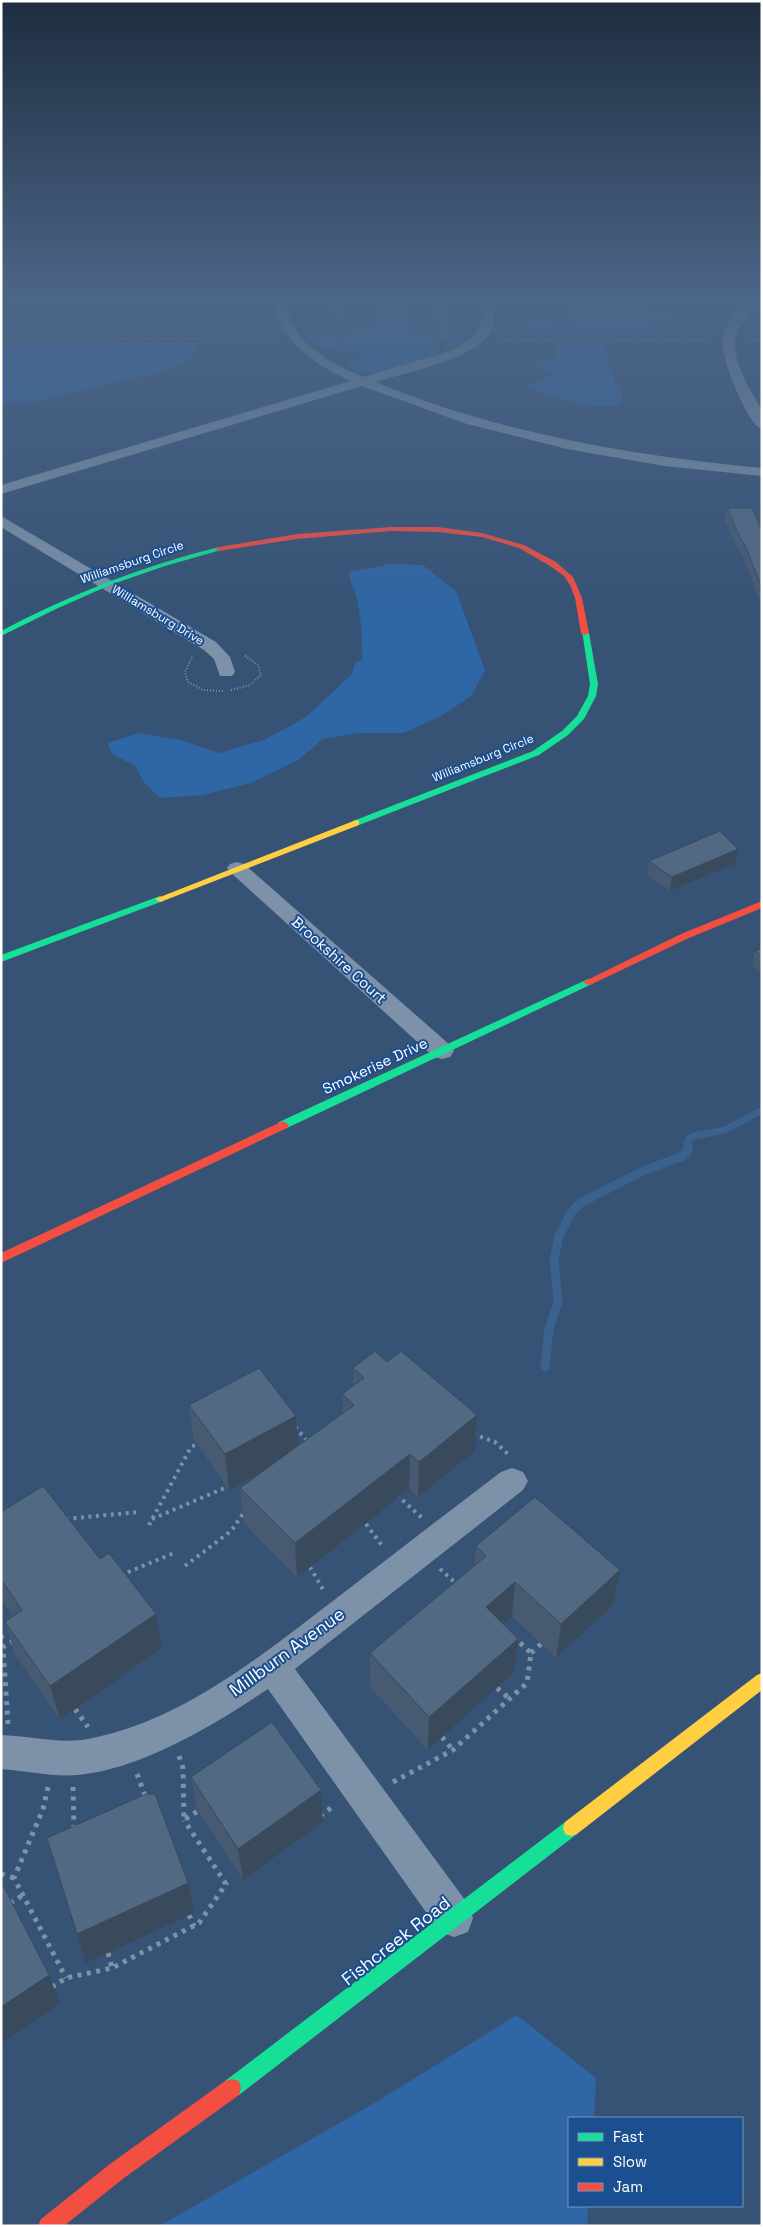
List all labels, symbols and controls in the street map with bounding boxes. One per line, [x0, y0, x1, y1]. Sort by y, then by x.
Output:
street label: Williamsburg Circle [78, 537, 186, 587]
street label: Williamsburg Drive [109, 581, 207, 649]
street label: Williamsburg Circle [430, 730, 536, 786]
street label: Brookshire Court [288, 912, 391, 1007]
street label: Smokerise Drive [319, 1033, 430, 1098]
street label: Millburn Avenue [224, 1602, 349, 1701]
street label: Fishcreek Road [337, 1891, 455, 1990]
legend [568, 2117, 743, 2207]
text: Fast [613, 2127, 644, 2146]
text: Slow [613, 2152, 647, 2171]
text: Jam [613, 2177, 643, 2196]

